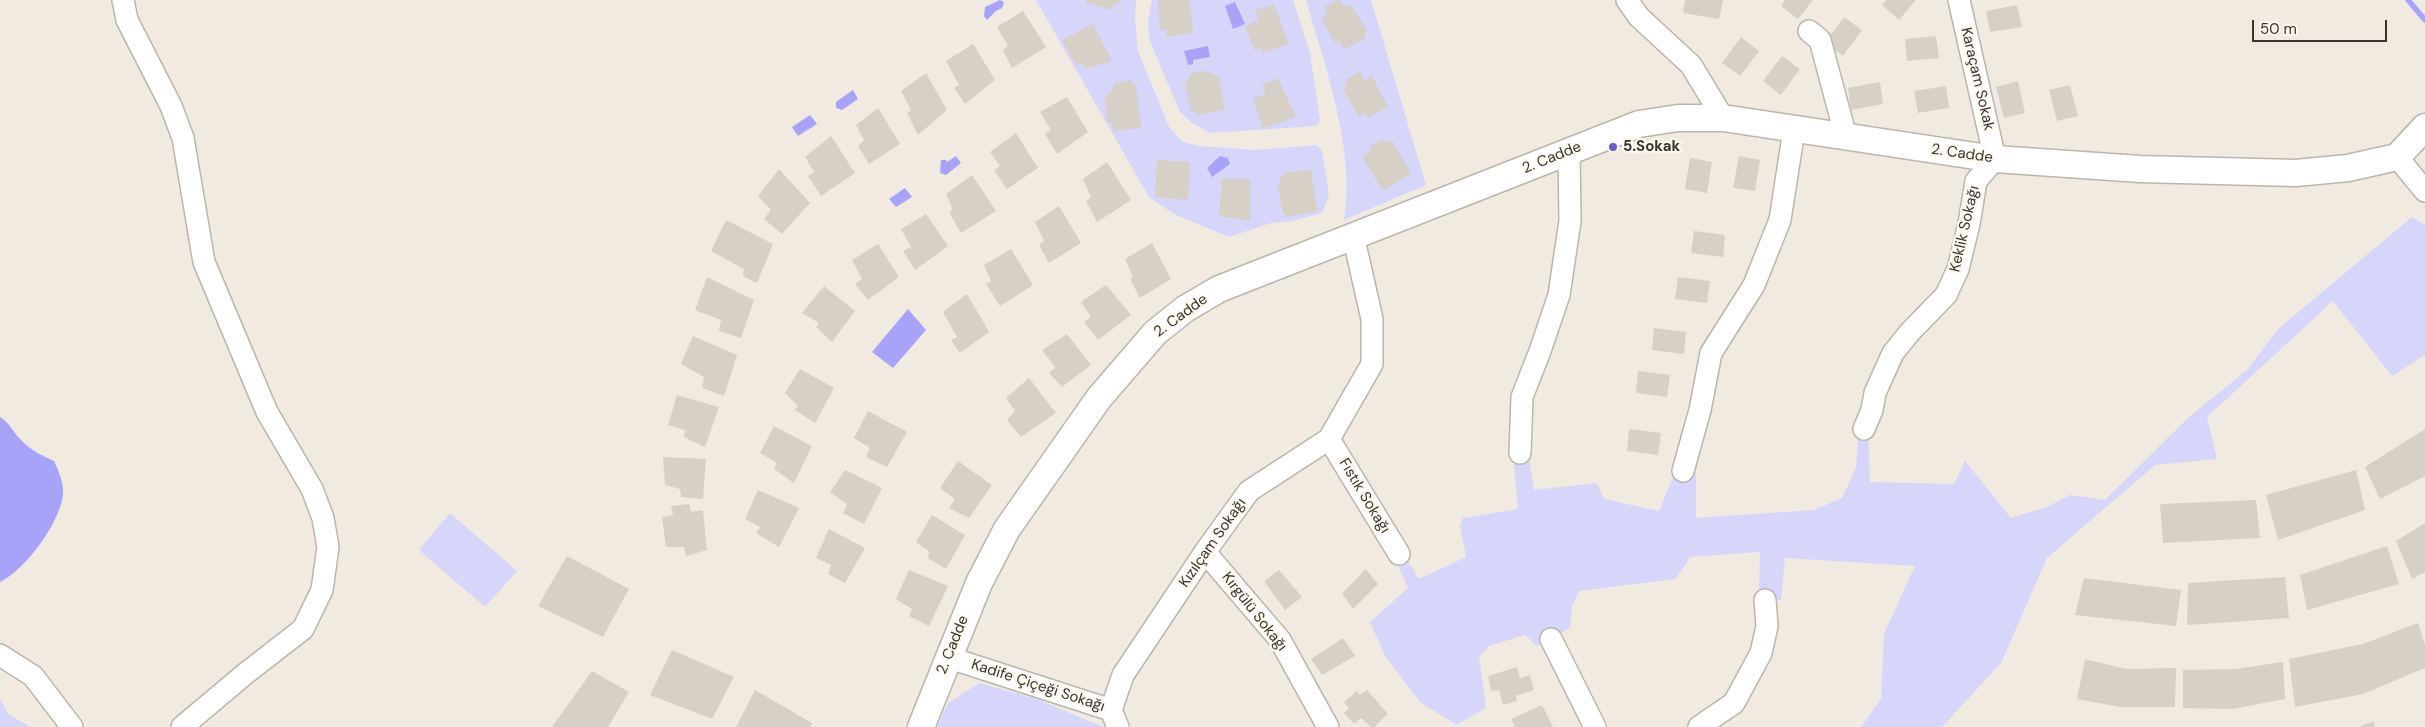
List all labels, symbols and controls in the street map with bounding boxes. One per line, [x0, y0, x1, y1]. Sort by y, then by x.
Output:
scale bar [2255, 10, 2390, 42]
text: 50 m [2260, 19, 2297, 39]
street label: Karaçam Sokak [1956, 26, 1998, 132]
street label: 2. Cadde [1520, 138, 1584, 178]
place label: 5.Sokak [1623, 138, 1680, 156]
marker: 5.Sokak [1607, 141, 1619, 153]
street label: 2. Cadde [1930, 141, 1994, 167]
street label: Keklik Sokağı [1946, 184, 1984, 274]
street label: 2. Cadde [1151, 291, 1211, 341]
street label: Fıstık Sokağı [1335, 455, 1393, 537]
street label: Kızılçam Sokağı [1176, 495, 1250, 591]
street label: Kırgülü Sokağı [1218, 569, 1290, 655]
street label: 2. Cadde [933, 613, 973, 677]
street label: Kadife Çiçeği Sokağı [969, 656, 1107, 716]

